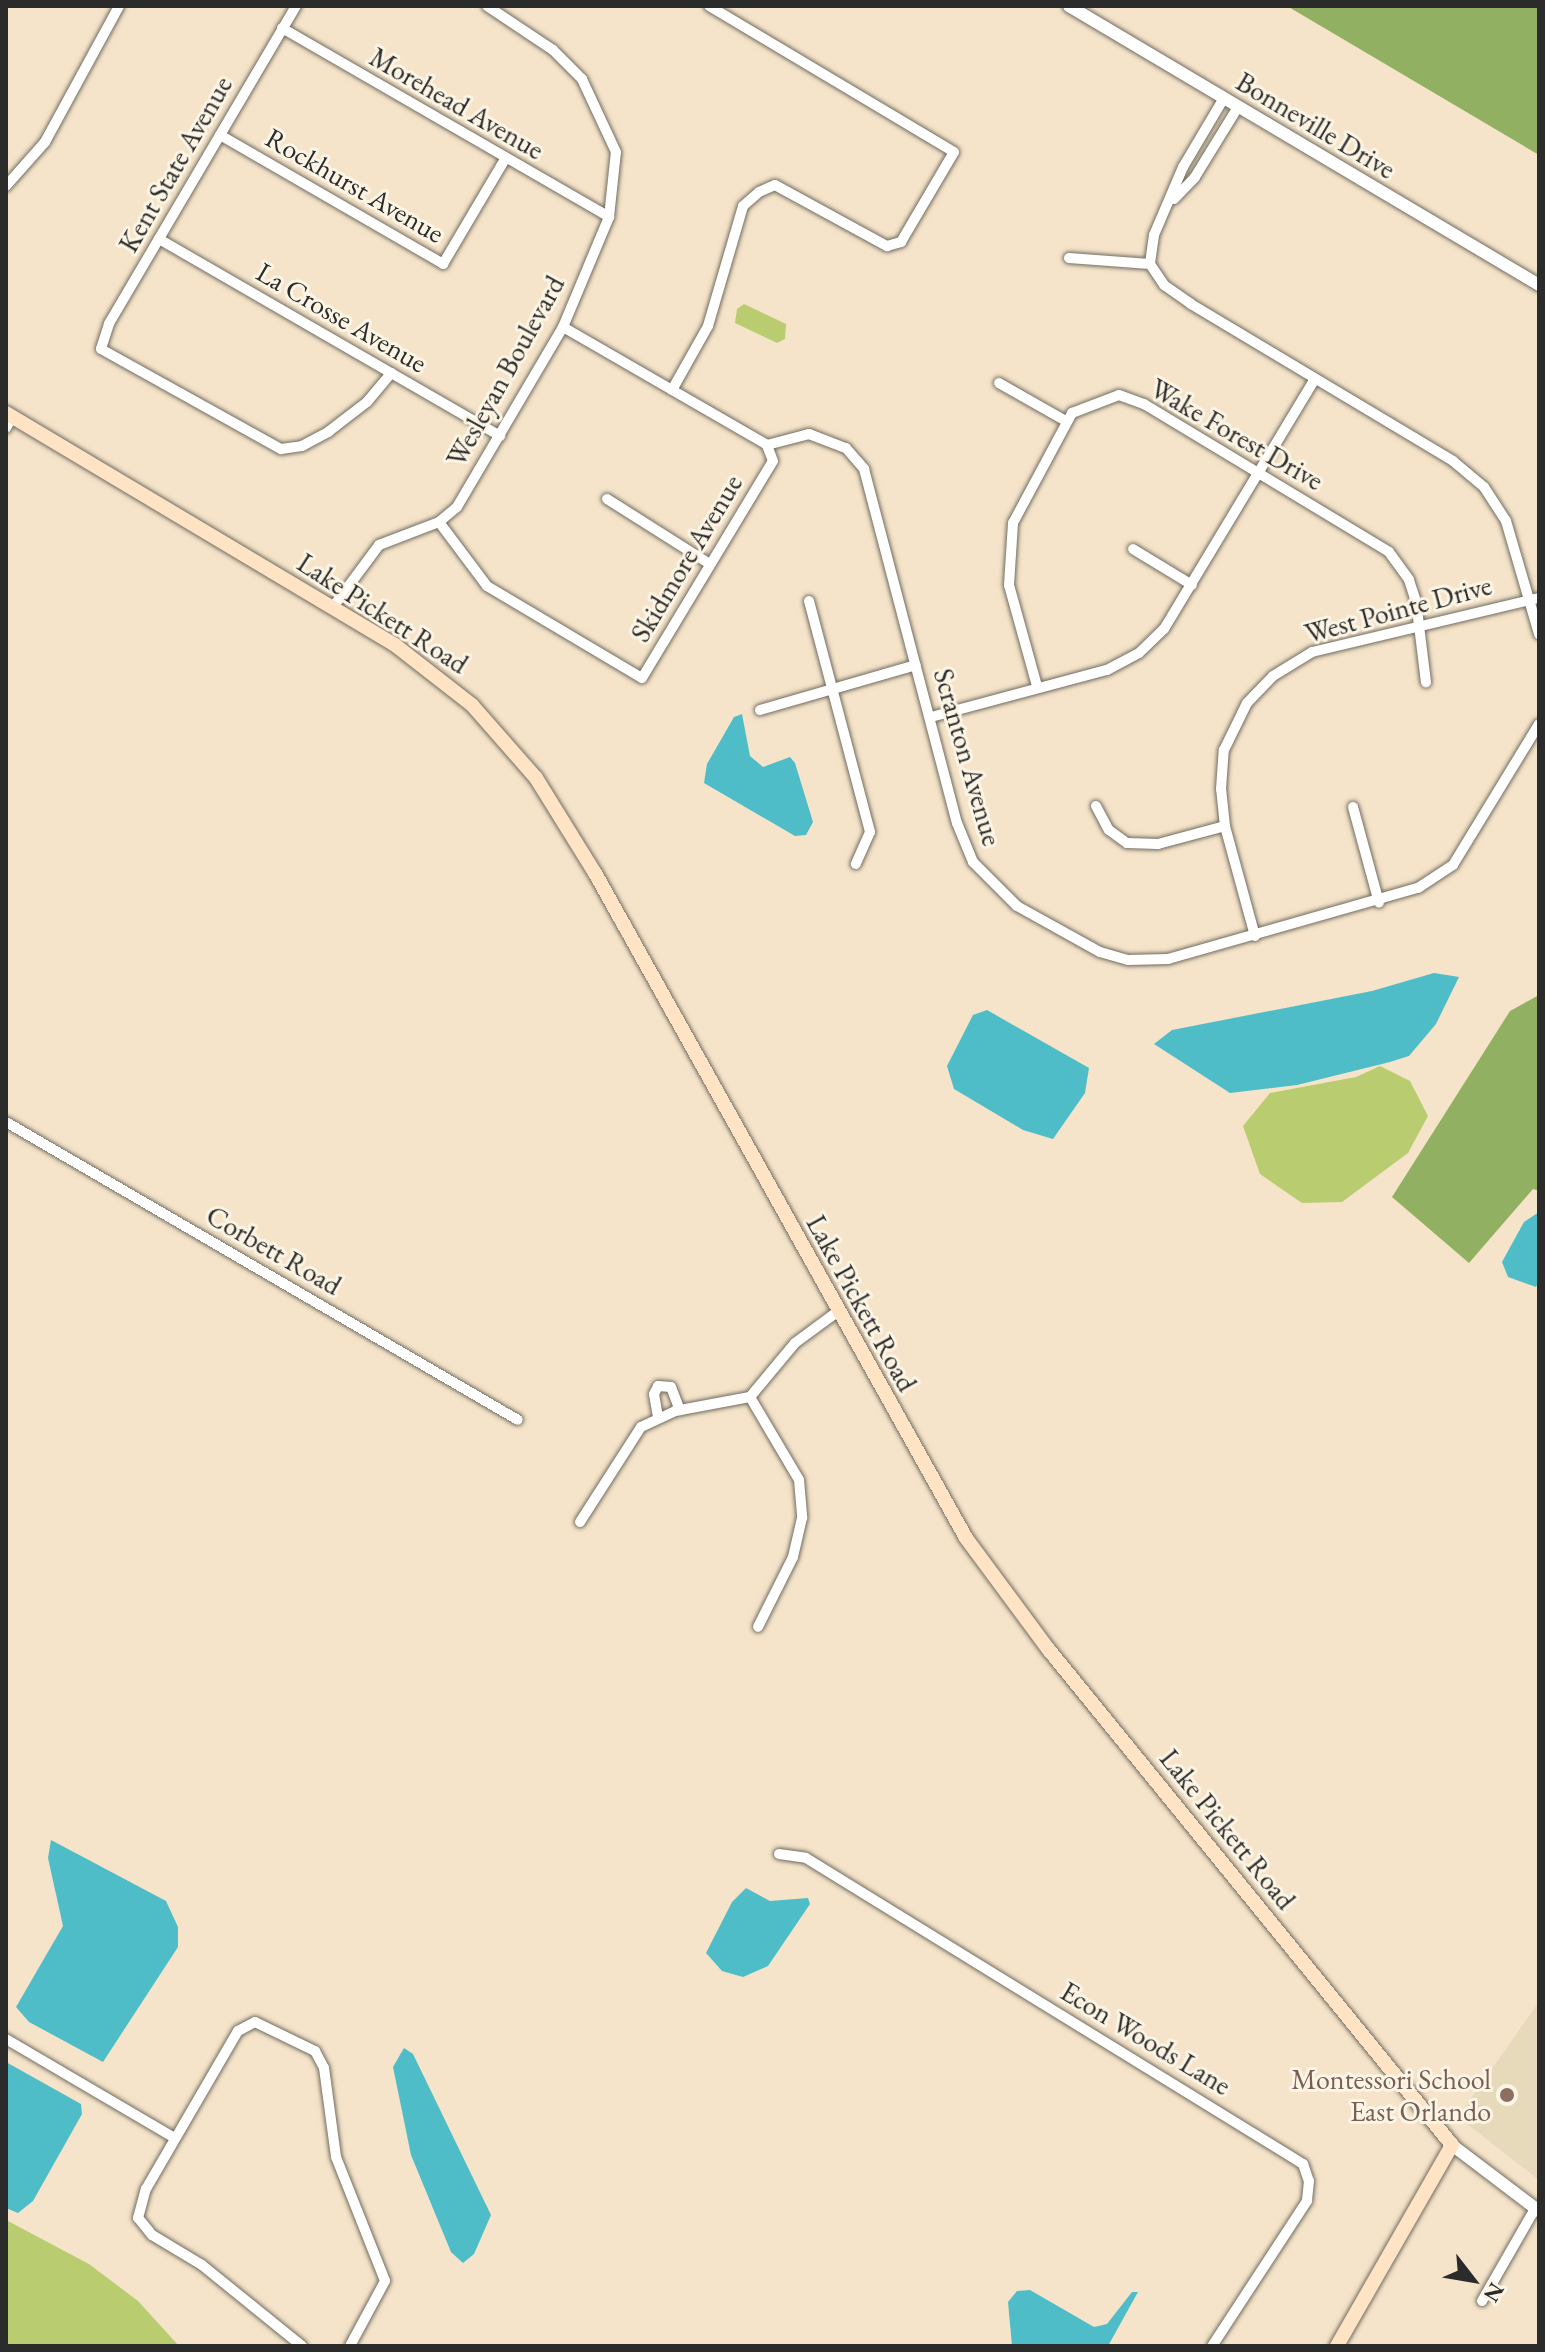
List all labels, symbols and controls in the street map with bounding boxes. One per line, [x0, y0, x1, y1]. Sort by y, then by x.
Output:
street label: Morehead Avenue [364, 40, 550, 166]
street label: Bonneville Drive [1230, 64, 1402, 186]
street label: Kent State Avenue [111, 70, 239, 258]
street label: Rockhurst Avenue [260, 120, 450, 250]
street label: La Crosse Avenue [251, 255, 433, 379]
street label: Wesleyan Boulevard [439, 270, 571, 472]
street label: Wake Forest Drive [1144, 371, 1330, 497]
street label: Skidmore Avenue [623, 468, 749, 648]
street label: Lake Pickett Road [291, 545, 475, 681]
street label: West Pointe Drive [1301, 568, 1495, 650]
street label: Scranton Avenue [927, 665, 1009, 849]
street label: Corbett Road [201, 1198, 347, 1302]
street label: Lake Pickett Road [800, 1209, 924, 1397]
street label: Lake Pickett Road [1153, 1742, 1303, 1916]
street label: Econ Woods Lane [1055, 1974, 1237, 2102]
place label: Montessori School East Orlando [1291, 2062, 1491, 2128]
marker: Montessori School East Orlando [1498, 2086, 1516, 2104]
north arrow [1433, 2240, 1513, 2320]
text: N [1477, 2278, 1511, 2308]

